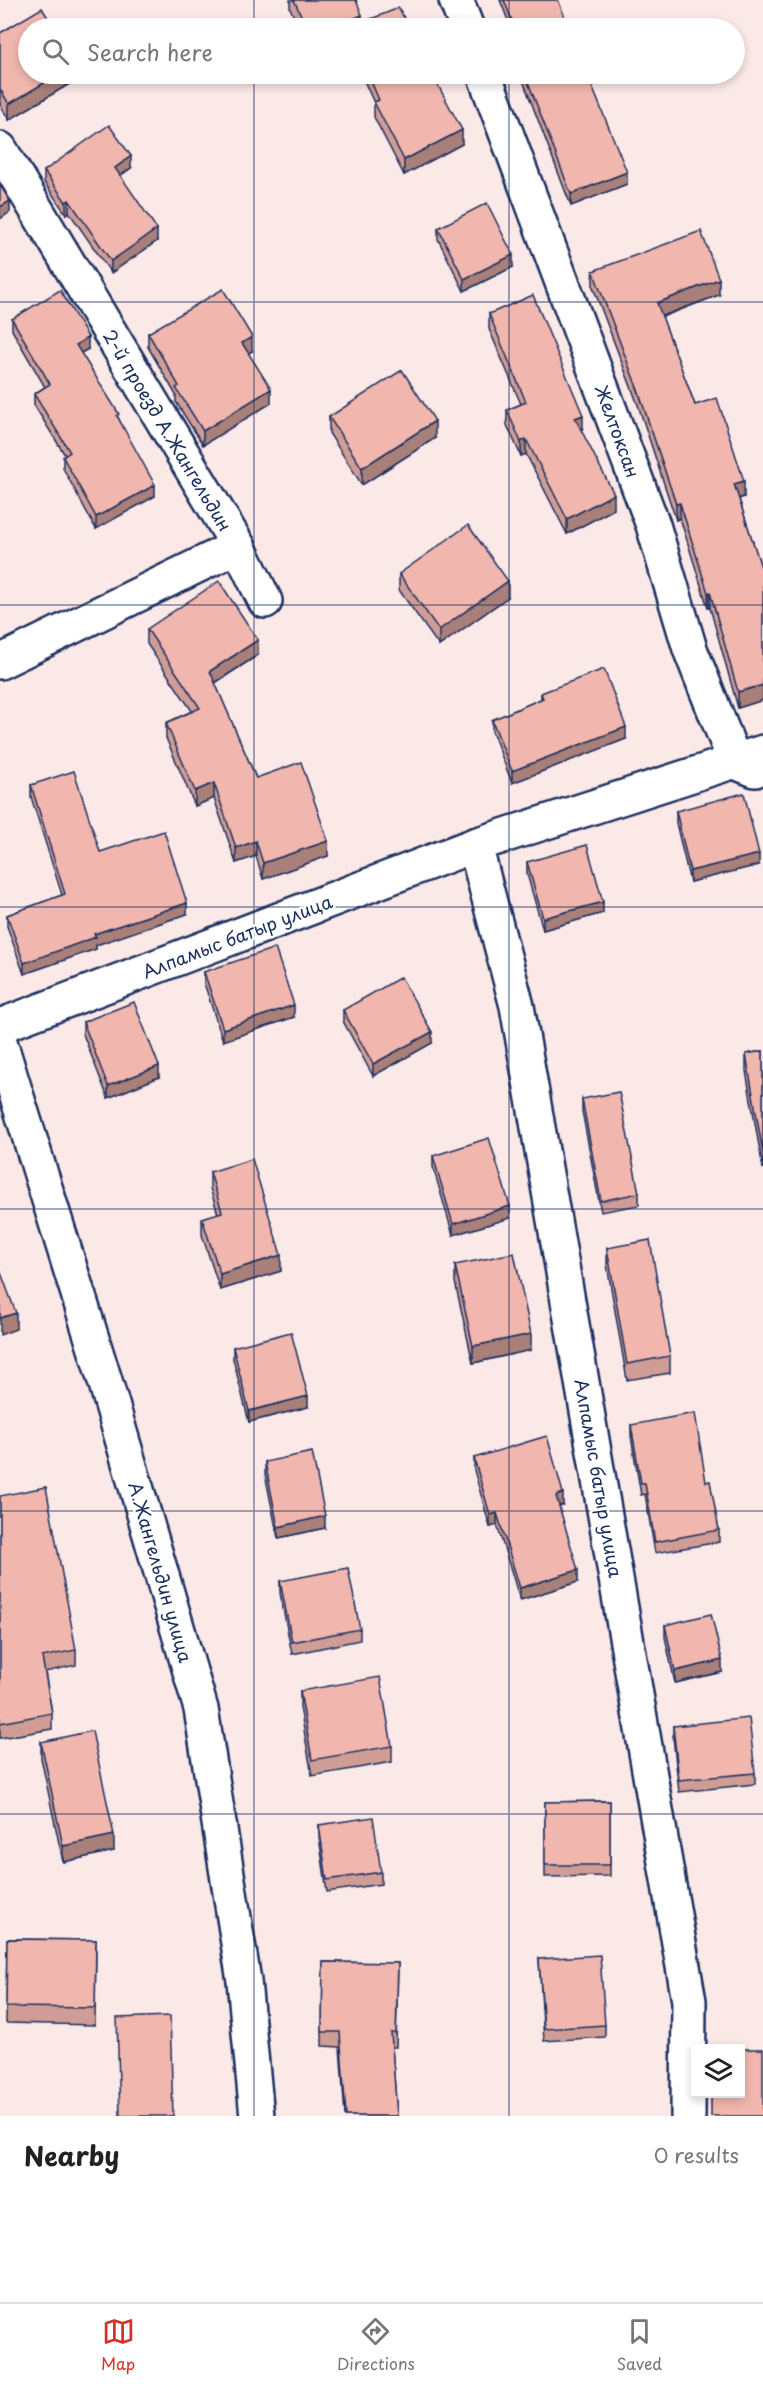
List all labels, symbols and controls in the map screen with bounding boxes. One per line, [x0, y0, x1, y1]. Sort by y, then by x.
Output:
search box [18, 18, 745, 84]
icon: search [39, 35, 72, 68]
text: Search here [87, 35, 213, 68]
street label: 2-й проезд А.Жангельдин [97, 324, 239, 536]
street label: Желтоксан [589, 381, 647, 481]
street label: Алпамыс батыр улица [138, 887, 336, 985]
street label: Алпамыс батыр улица [568, 1376, 630, 1580]
street label: А.Жангельдин улица [122, 1479, 200, 1666]
map controls [691, 2044, 745, 2098]
button: layers [691, 2044, 745, 2098]
text: Nearby [24, 2136, 119, 2175]
text: 0 results [654, 2140, 739, 2170]
tab: Map [101, 2315, 135, 2375]
tab: Directions [337, 2315, 415, 2375]
tab: Saved [617, 2315, 662, 2375]

